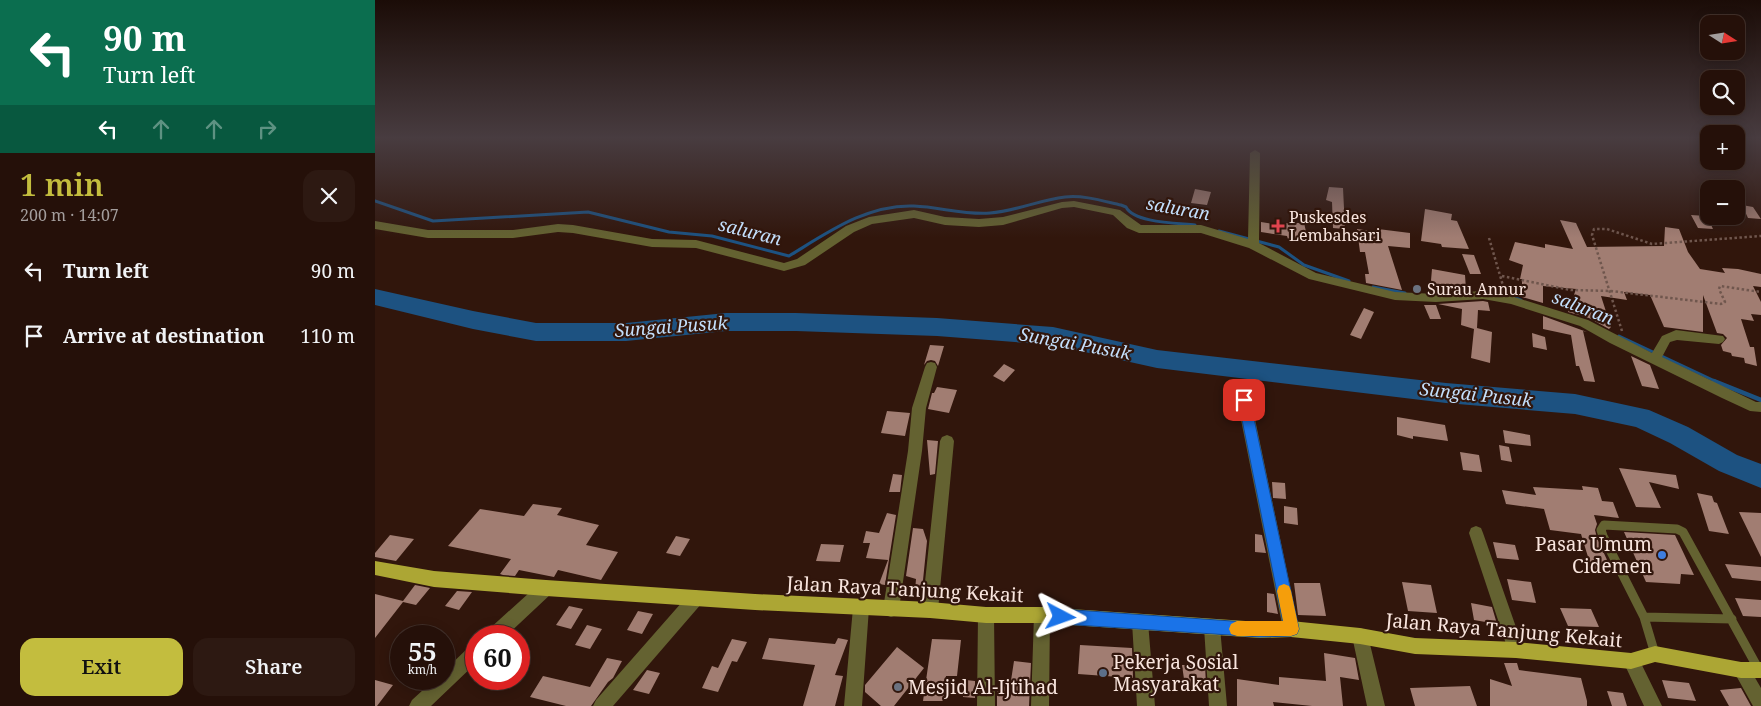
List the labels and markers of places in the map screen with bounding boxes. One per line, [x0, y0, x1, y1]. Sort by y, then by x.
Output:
place label: Puskesdes Lembahsari [1289, 206, 1381, 246]
marker: Puskesdes Lembahsari [1271, 219, 1285, 233]
place label: Surau Annur [1427, 278, 1526, 300]
marker: Surau Annur [1411, 283, 1423, 295]
pin [1223, 379, 1265, 421]
place label: Pasar Umum Cidemen [1535, 531, 1652, 579]
marker: Pasar Umum Cidemen [1656, 549, 1668, 561]
place label: Pekerja Sosial Masyarakat [1113, 649, 1238, 697]
marker: Pekerja Sosial Masyarakat [1097, 667, 1109, 679]
place label: Mesjid Al-Ijtihad [908, 674, 1058, 700]
marker: Mesjid Al-Ijtihad [892, 681, 904, 693]

